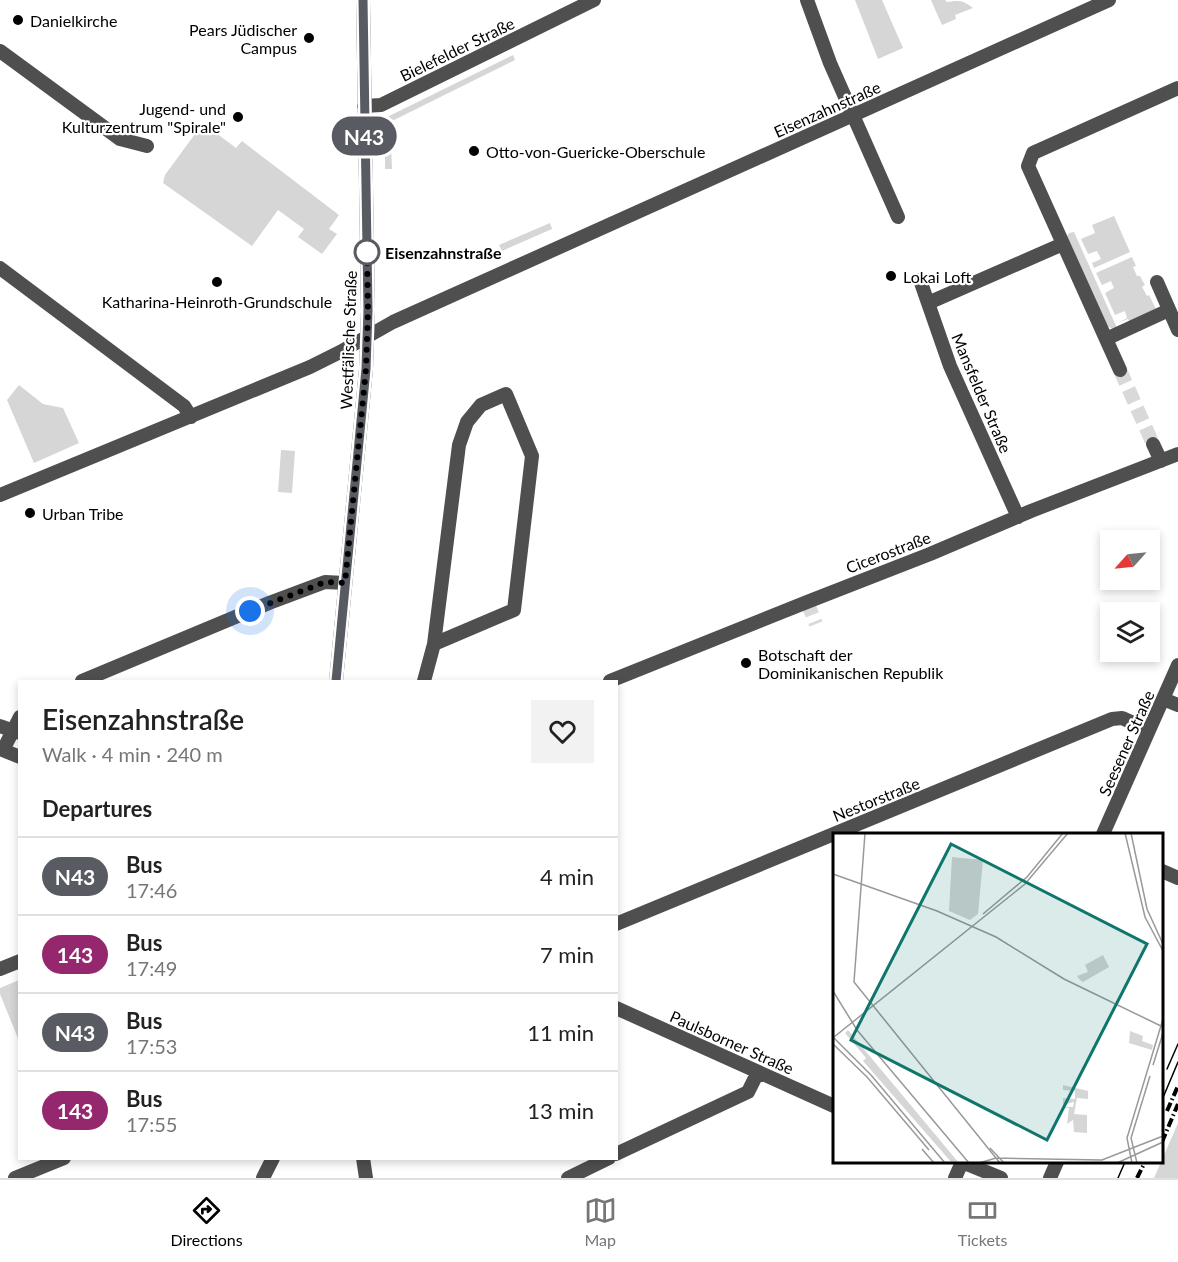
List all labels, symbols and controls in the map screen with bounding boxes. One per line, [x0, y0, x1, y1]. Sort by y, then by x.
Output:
place label: Danielkirche [30, 11, 117, 30]
marker: Danielkirche [11, 13, 25, 27]
street label: Bielefelder Straße [397, 13, 517, 85]
place label: Pears Jüdischer Campus [189, 20, 297, 57]
marker: Pears Jüdischer Campus [302, 31, 316, 45]
street label: Eisenzahnstraße [771, 77, 883, 141]
place label: Jugend- und Kulturzentrum "Spirale" [62, 99, 226, 136]
marker: Jugend- und Kulturzentrum "Spirale" [231, 110, 245, 124]
line badge: N43 [330, 116, 398, 156]
text: N43 [344, 124, 384, 149]
place label: Otto-von-Guericke-Oberschule [486, 142, 705, 161]
marker: Otto-von-Guericke-Oberschule [467, 144, 481, 158]
marker: Eisenzahnstraße [354, 239, 380, 265]
place label: Eisenzahnstraße [385, 243, 502, 262]
place label: Lokai Loft [903, 267, 971, 286]
marker: Lokai Loft [884, 269, 898, 283]
street label: Westfälische Straße [336, 270, 360, 410]
marker: Katharina-Heinroth-Grundschule [210, 275, 224, 289]
place label: Katharina-Heinroth-Grundschule [102, 292, 332, 311]
street label: Mansfelder Straße [948, 330, 1016, 456]
place label: Urban Tribe [42, 504, 124, 523]
marker: Urban Tribe [23, 506, 37, 520]
street label: Cicerostraße [843, 527, 933, 577]
north arrow [1100, 530, 1160, 590]
map controls [1100, 530, 1160, 662]
your location [235, 596, 265, 626]
button: layers [1100, 602, 1160, 662]
place label: Botschaft der Dominikanischen Republik [758, 645, 944, 682]
marker: Botschaft der Dominikanischen Republik [739, 656, 753, 670]
street label: Seesener Straße [1094, 687, 1158, 799]
button: heart [531, 700, 594, 763]
text: Eisenzahnstraße [42, 702, 244, 736]
text: Walk · 4 min · 240 m [42, 742, 223, 766]
street label: Nestorstraße [830, 773, 922, 825]
text: Departures [42, 795, 152, 822]
inset map [833, 833, 1163, 1163]
text: Bus [126, 851, 162, 878]
text: 4 min [540, 863, 594, 890]
text: N43 [55, 864, 95, 889]
text: 17:46 [126, 878, 177, 902]
text: Bus [126, 929, 162, 956]
text: 7 min [540, 941, 594, 968]
text: 143 [57, 942, 93, 967]
text: 17:49 [126, 956, 177, 980]
street label: Paulsborner Straße [667, 1006, 797, 1078]
text: Bus [126, 1007, 162, 1034]
text: 11 min [527, 1019, 594, 1046]
text: N43 [55, 1020, 95, 1045]
text: 17:53 [126, 1034, 177, 1058]
text: Bus [126, 1085, 162, 1112]
text: 13 min [527, 1097, 594, 1124]
text: 143 [57, 1098, 93, 1123]
text: 17:55 [126, 1112, 177, 1136]
tab: Directions [171, 1194, 243, 1249]
tab: Map [584, 1194, 617, 1249]
tab: Tickets [958, 1194, 1007, 1249]

